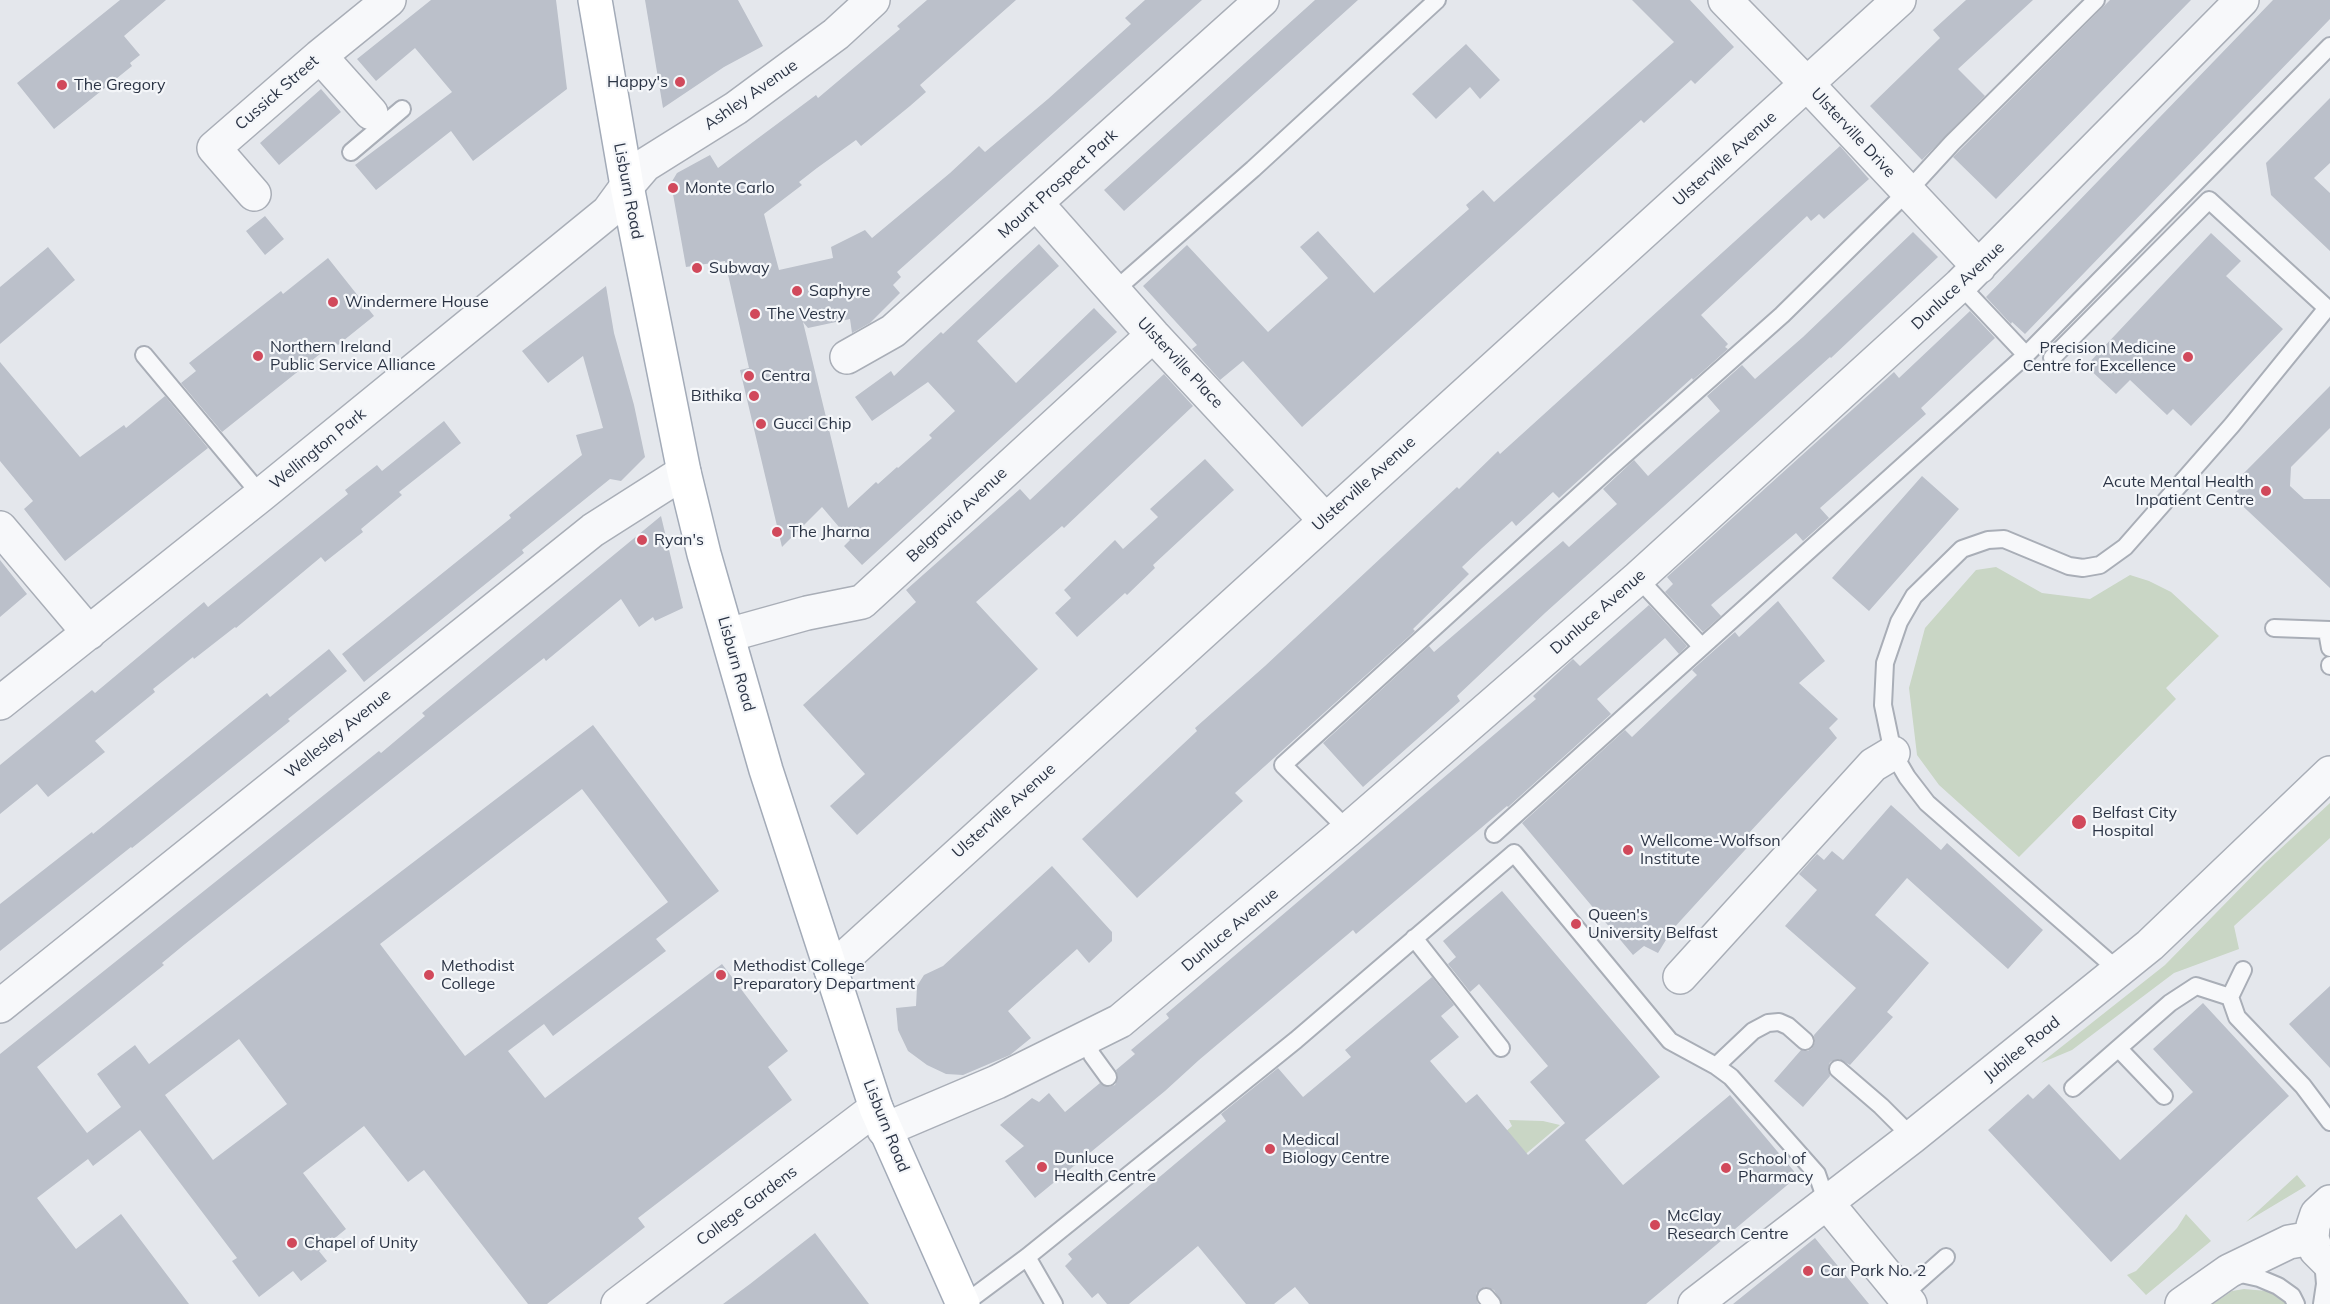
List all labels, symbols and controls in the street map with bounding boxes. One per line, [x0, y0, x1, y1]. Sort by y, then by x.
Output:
street label: Cussick Street [231, 52, 323, 134]
street label: Ashley Avenue [701, 56, 801, 134]
place label: Happy's [607, 72, 668, 92]
place label: The Gregory [74, 75, 166, 95]
marker: Happy's [673, 75, 687, 89]
marker: The Gregory [55, 78, 69, 92]
street label: Ulsterville Drive [1807, 84, 1899, 182]
street label: Ulsterville Avenue [1669, 108, 1781, 210]
street label: Mount Prospect Park [994, 125, 1122, 243]
street label: Lisburn Road [609, 141, 647, 241]
place label: Monte Carlo [685, 178, 775, 198]
marker: Monte Carlo [666, 181, 680, 195]
street label: Dunluce Avenue [1908, 238, 2008, 334]
place label: Subway [709, 258, 769, 278]
marker: Subway [690, 261, 704, 275]
place label: Saphyre [809, 281, 870, 301]
marker: Saphyre [790, 284, 804, 298]
place label: Windermere House [345, 292, 489, 312]
marker: Windermere House [326, 295, 340, 309]
place label: The Vestry [767, 304, 846, 324]
marker: The Vestry [748, 307, 762, 321]
street label: Ulsterville Place [1133, 314, 1227, 412]
place label: Northern Ireland Public Service Alliance [270, 337, 435, 375]
place label: Precision Medicine Centre for Excellence [2023, 338, 2176, 376]
marker: Northern Ireland Public Service Alliance [251, 349, 265, 363]
marker: Precision Medicine Centre for Excellence [2181, 350, 2195, 364]
place label: Centra [761, 366, 810, 386]
marker: Centra [742, 369, 756, 383]
place label: Bithika [691, 386, 742, 406]
marker: Bithika [747, 389, 761, 403]
street label: Wellington Park [266, 404, 370, 494]
place label: Gucci Chip [773, 414, 851, 434]
marker: Gucci Chip [754, 417, 768, 431]
street label: Ulsterville Avenue [1308, 433, 1420, 535]
street label: Belgravia Avenue [903, 464, 1011, 566]
place label: Acute Mental Health Inpatient Centre [2102, 472, 2254, 510]
marker: Acute Mental Health Inpatient Centre [2259, 484, 2273, 498]
place label: The Jharna [789, 522, 870, 542]
marker: The Jharna [770, 525, 784, 539]
place label: Ryan's [654, 530, 704, 550]
marker: Ryan's [635, 533, 649, 547]
street label: Dunluce Avenue [1546, 565, 1650, 659]
street label: Lisburn Road [713, 614, 759, 714]
street label: Wellesley Avenue [281, 685, 395, 783]
street label: Ulsterville Avenue [948, 760, 1060, 862]
place label: Belfast City Hospital [2092, 803, 2177, 841]
marker: Belfast City Hospital [2070, 813, 2088, 831]
place label: Wellcome-Wolfson Institute [1640, 831, 1781, 869]
marker: Wellcome-Wolfson Institute [1621, 843, 1635, 857]
street label: Dunluce Avenue [1178, 884, 1282, 976]
place label: Queen's University Belfast [1588, 905, 1718, 943]
marker: Queen's University Belfast [1569, 917, 1583, 931]
place label: Methodist College [441, 956, 514, 994]
place label: Methodist College Preparatory Department [733, 956, 915, 994]
marker: Methodist College [422, 968, 436, 982]
marker: Methodist College Preparatory Department [714, 968, 728, 982]
street label: Jubilee Road [1980, 1012, 2064, 1086]
street label: Lisburn Road [859, 1077, 913, 1175]
place label: Medical Biology Centre [1282, 1130, 1390, 1168]
marker: Medical Biology Centre [1263, 1142, 1277, 1156]
place label: Dunluce Health Centre [1054, 1148, 1156, 1186]
place label: School of Pharmacy [1738, 1149, 1813, 1187]
marker: Dunluce Health Centre [1035, 1160, 1049, 1174]
marker: School of Pharmacy [1719, 1161, 1733, 1175]
street label: College Gardens [693, 1162, 801, 1250]
place label: McClay Research Centre [1667, 1206, 1788, 1244]
marker: McClay Research Centre [1648, 1218, 1662, 1232]
place label: Chapel of Unity [304, 1233, 418, 1253]
marker: Chapel of Unity [285, 1236, 299, 1250]
place label: Car Park No. 2 [1820, 1261, 1926, 1281]
marker: Car Park No. 2 [1801, 1264, 1815, 1278]

